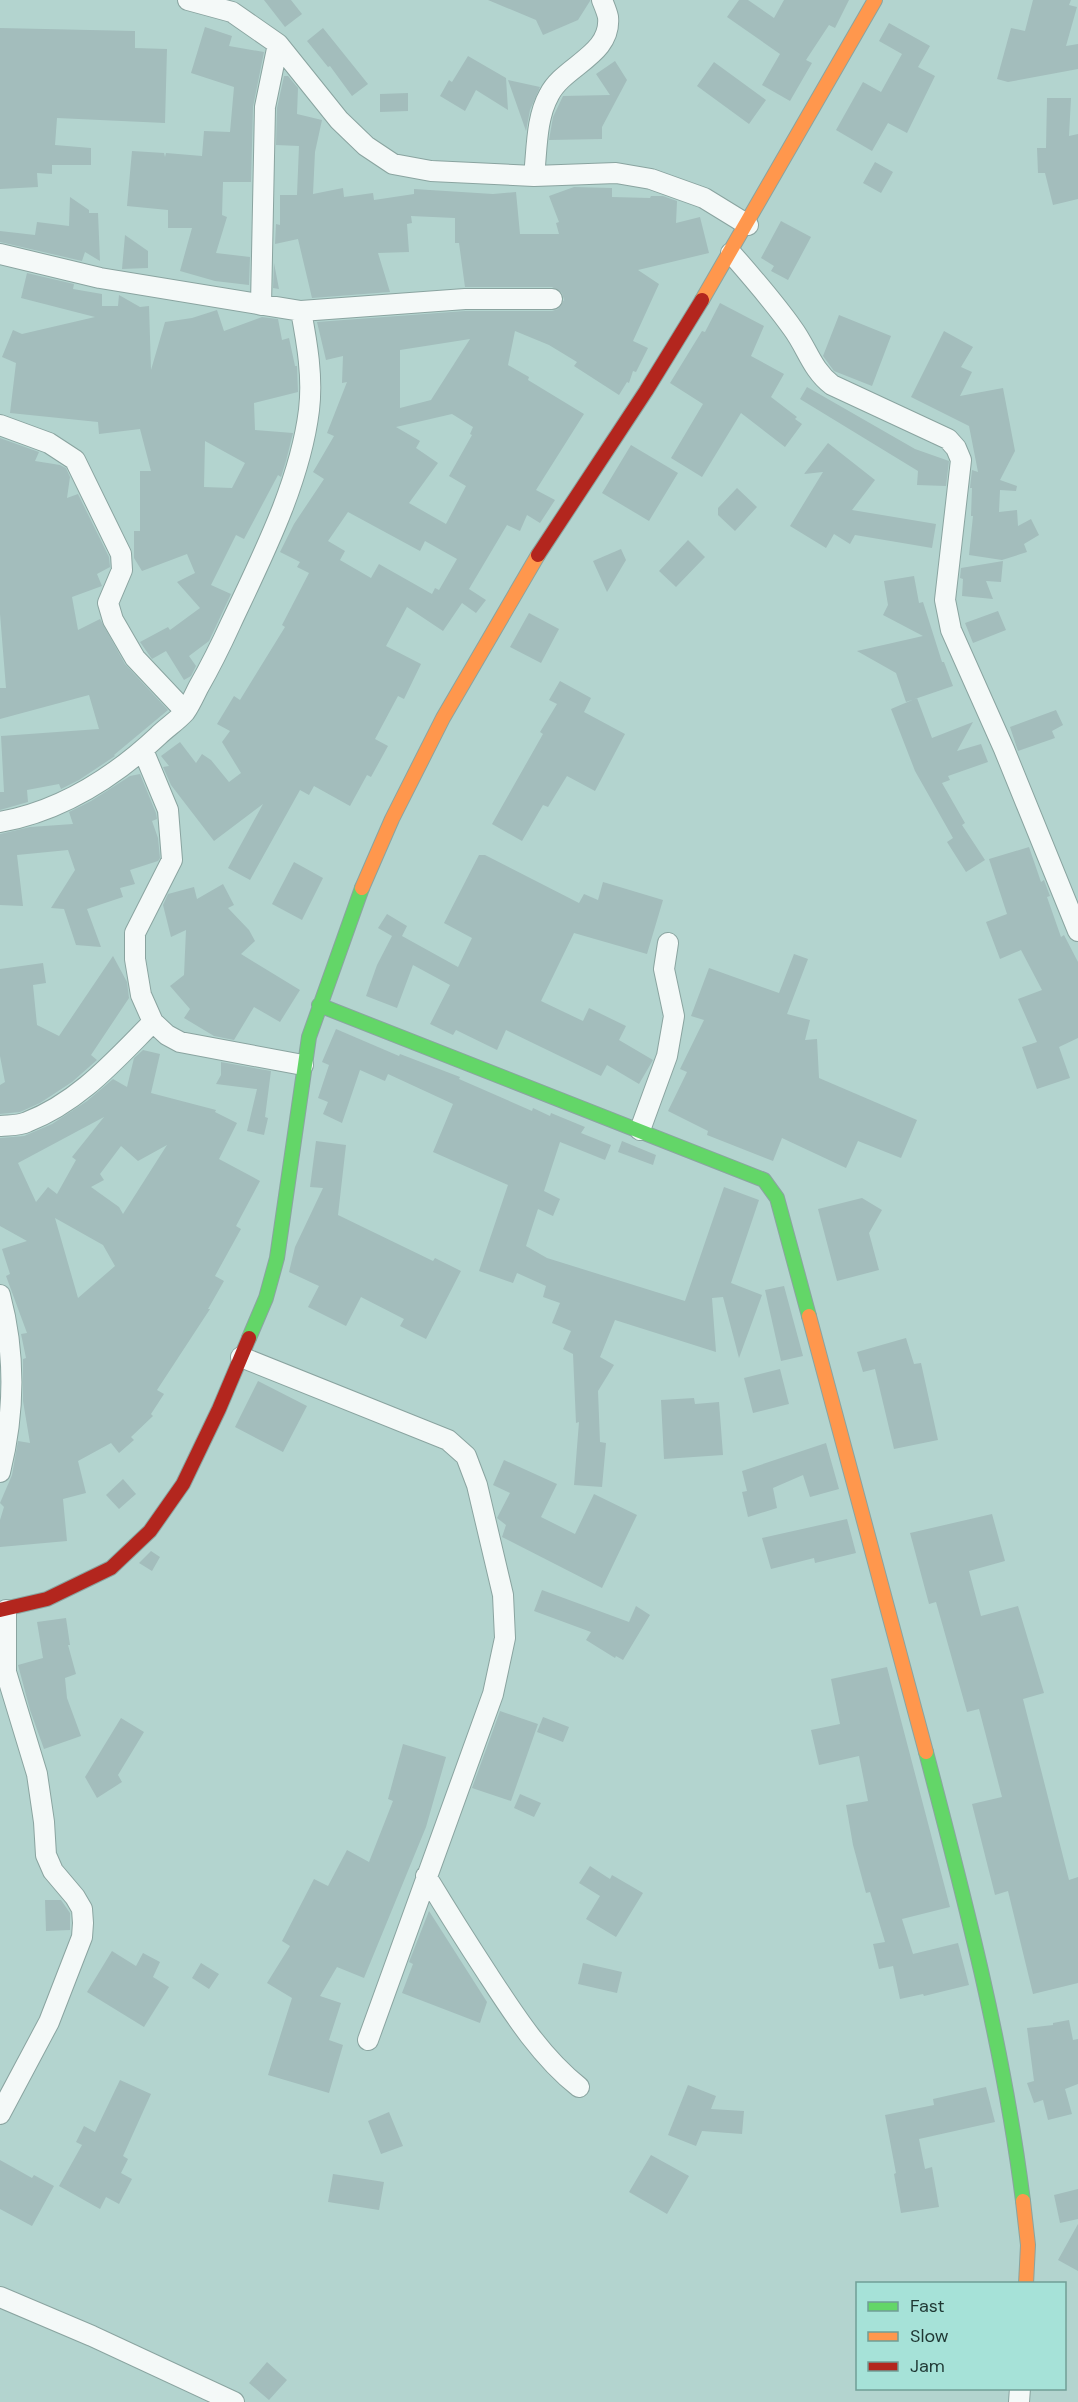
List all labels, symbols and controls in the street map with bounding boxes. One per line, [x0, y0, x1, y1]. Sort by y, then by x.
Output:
legend [856, 2282, 1066, 2390]
text: Fast [910, 2294, 945, 2318]
text: Slow [910, 2324, 949, 2348]
text: Jam [910, 2354, 945, 2378]

